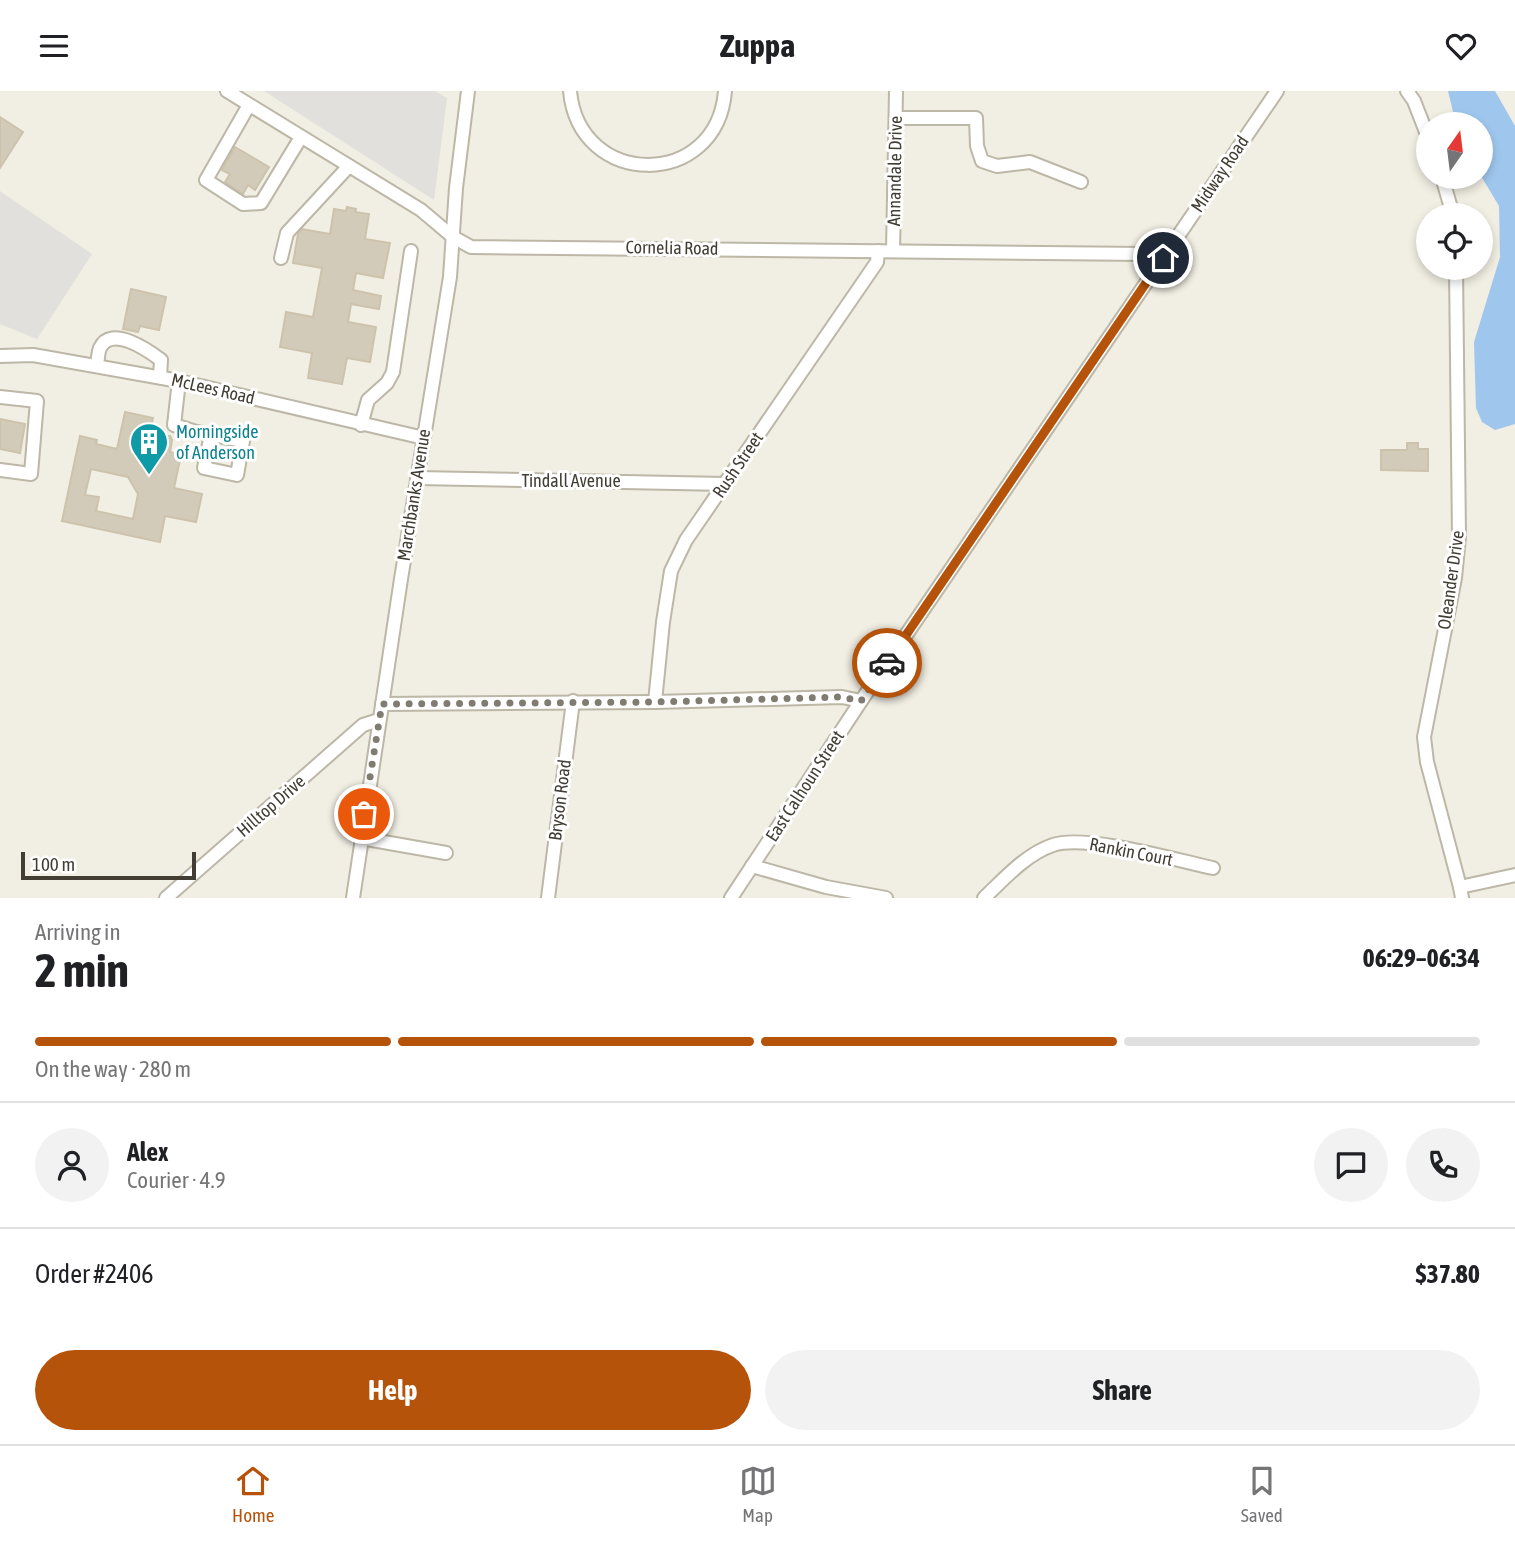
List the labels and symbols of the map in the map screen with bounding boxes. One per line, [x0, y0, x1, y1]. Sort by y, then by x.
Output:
north arrow [1416, 112, 1493, 189]
street label: Annandale Drive [883, 116, 906, 226]
street label: Midway Road [1186, 131, 1253, 216]
pin [1133, 228, 1193, 288]
street label: Cornelia Road [625, 236, 719, 259]
street label: McLees Road [169, 369, 257, 408]
building icon: Morningside of Anderson [128, 421, 170, 476]
place label: Morningside of Anderson [176, 421, 258, 463]
street label: Marchbanks Avenue [393, 427, 434, 562]
street label: Rush Street [708, 428, 767, 502]
street label: Tindall Avenue [521, 470, 621, 491]
street label: Oleander Drive [1433, 529, 1468, 631]
courier [852, 628, 922, 698]
street label: East Calhoun Street [761, 726, 848, 845]
street label: Bryson Road [544, 758, 575, 842]
street label: Hilltop Drive [232, 770, 309, 841]
pin [334, 784, 394, 844]
street label: Rankin Court [1088, 833, 1175, 870]
scale bar [21, 849, 196, 881]

